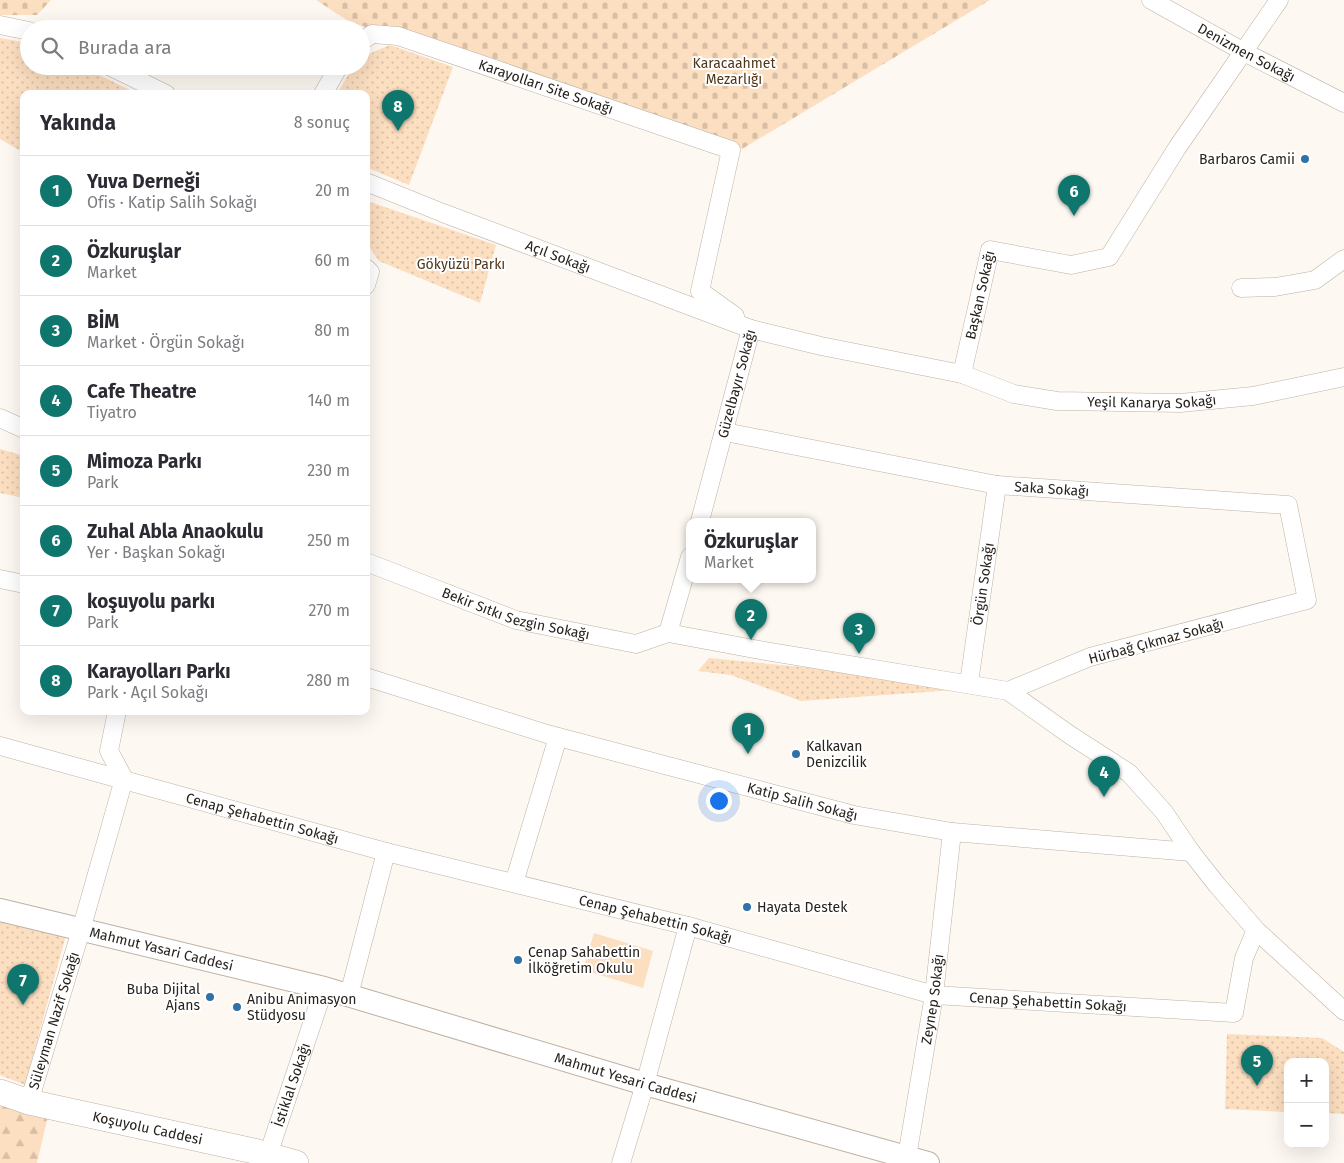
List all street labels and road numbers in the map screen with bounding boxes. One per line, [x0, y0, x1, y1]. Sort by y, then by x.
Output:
street label: Denizmen Sokağı [1195, 20, 1298, 86]
street label: Karayolları Site Sokağı [476, 56, 615, 118]
street label: Açıl Sokağı [523, 237, 593, 277]
street label: Başkan Sokağı [962, 249, 999, 341]
street label: Güzelbayır Sokağı [714, 328, 760, 440]
street label: Yeşil Kanarya Sokağı [1087, 392, 1217, 412]
street label: Saka Sokağı [1014, 478, 1090, 500]
street label: Örgün Sokağı [968, 541, 998, 627]
street label: Bekir Sıtkı Sezgin Sokağı [439, 584, 591, 644]
street label: Hürbağ Çıkmaz Sokağı [1087, 615, 1226, 668]
street label: Katip Salih Sokağı [745, 779, 859, 824]
street label: Cenap Şehabettin Sokağı [184, 789, 340, 848]
street label: Cenap Şehabettin Sokağı [577, 892, 734, 947]
street label: Mahmut Yasari Caddesi [88, 924, 235, 975]
street label: Süleyman Nazif Sokağı [25, 950, 83, 1092]
street label: Zeynep Sokağı [918, 953, 947, 1046]
street label: Cenap Şehabettin Sokağı [969, 989, 1127, 1016]
street label: İstiklal Sokağı [269, 1041, 314, 1129]
street label: Mahmut Yesari Caddesi [552, 1049, 699, 1107]
street label: Koşuyolu Caddesi [91, 1108, 204, 1149]

